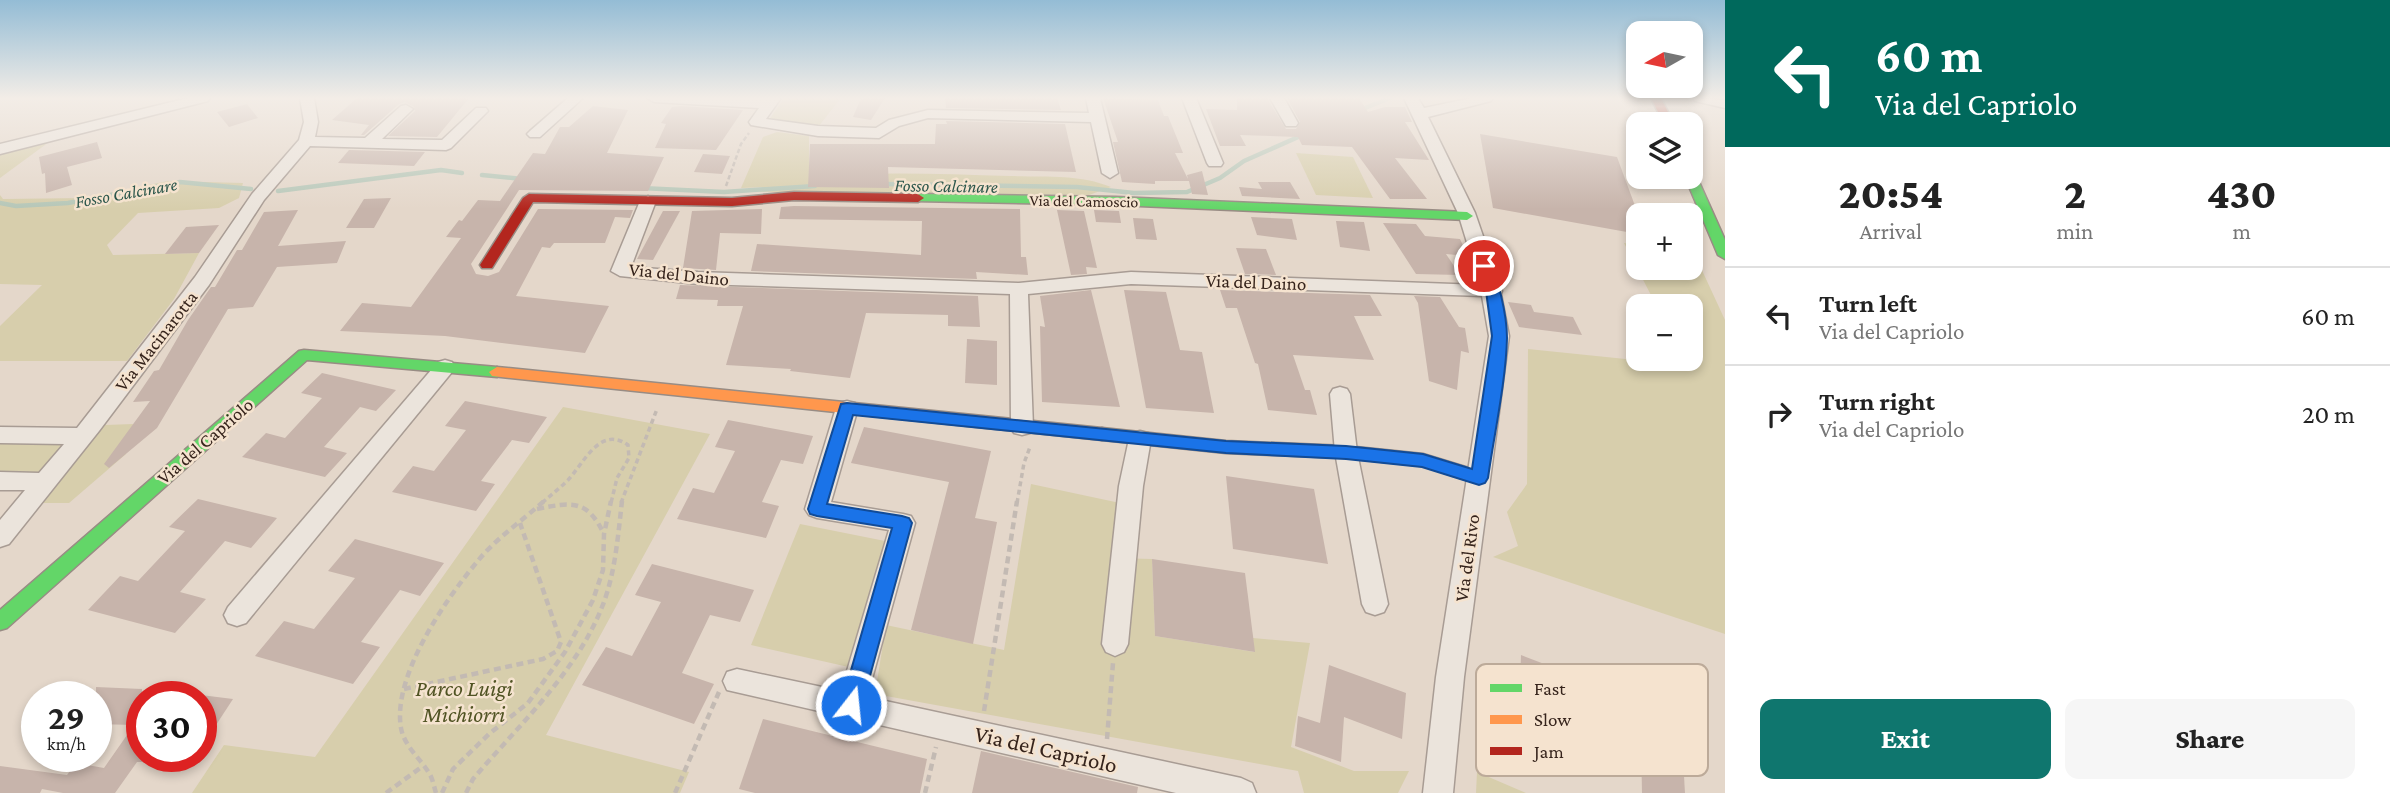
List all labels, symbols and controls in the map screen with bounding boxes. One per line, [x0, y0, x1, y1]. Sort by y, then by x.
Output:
north arrow [1626, 21, 1703, 98]
map controls [1626, 21, 1703, 371]
icon: left [1760, 28, 1851, 119]
text: 60 m [1875, 28, 1982, 83]
text: Via del Capriolo [1875, 86, 2077, 122]
button: layers [1626, 112, 1703, 189]
text: 20:54 [1838, 170, 1943, 217]
text: 2 [2064, 170, 2086, 217]
text: 430 [2207, 170, 2277, 217]
water label: Fosso Calcinare [73, 174, 179, 212]
water label: Fosso Calcinare [894, 175, 998, 197]
street label: Via del Camoscio [1029, 192, 1139, 210]
button: + [1626, 203, 1703, 280]
text: Arrival [1860, 218, 1922, 244]
text: min [2057, 218, 2093, 244]
text: m [2232, 218, 2251, 244]
pin [1454, 236, 1514, 296]
icon: arrive [1465, 247, 1503, 285]
street label: Via del Daino [628, 258, 730, 290]
street label: Via del Daino [1205, 270, 1307, 294]
street label: Via Macinarotta [110, 287, 202, 395]
text: Turn left [1819, 289, 1917, 318]
button: − [1626, 294, 1703, 371]
icon: left [1760, 297, 1798, 335]
text: 60 m [2301, 302, 2355, 331]
text: Via del Capriolo [1819, 318, 1965, 344]
text: Turn right [1819, 387, 1935, 416]
street label: Via del Capriolo [153, 394, 257, 488]
icon: right [1760, 395, 1798, 433]
text: 20 m [2302, 400, 2355, 429]
text: Via del Capriolo [1819, 416, 1965, 442]
street label: Via del Rivo [1450, 513, 1484, 603]
legend [1476, 664, 1708, 776]
position arrow [814, 668, 888, 742]
park label: Parco Luigi Michiorri [415, 675, 513, 727]
text: Fast [1534, 678, 1566, 699]
speed limit sign: 30 [126, 681, 217, 772]
text: 29 [48, 698, 85, 737]
button: Exit [1760, 699, 2051, 779]
button: Share [2065, 699, 2355, 779]
text: Slow [1534, 709, 1571, 730]
street label: Via del Capriolo [972, 720, 1120, 778]
text: km/h [47, 734, 86, 754]
text: Jam [1532, 741, 1564, 762]

